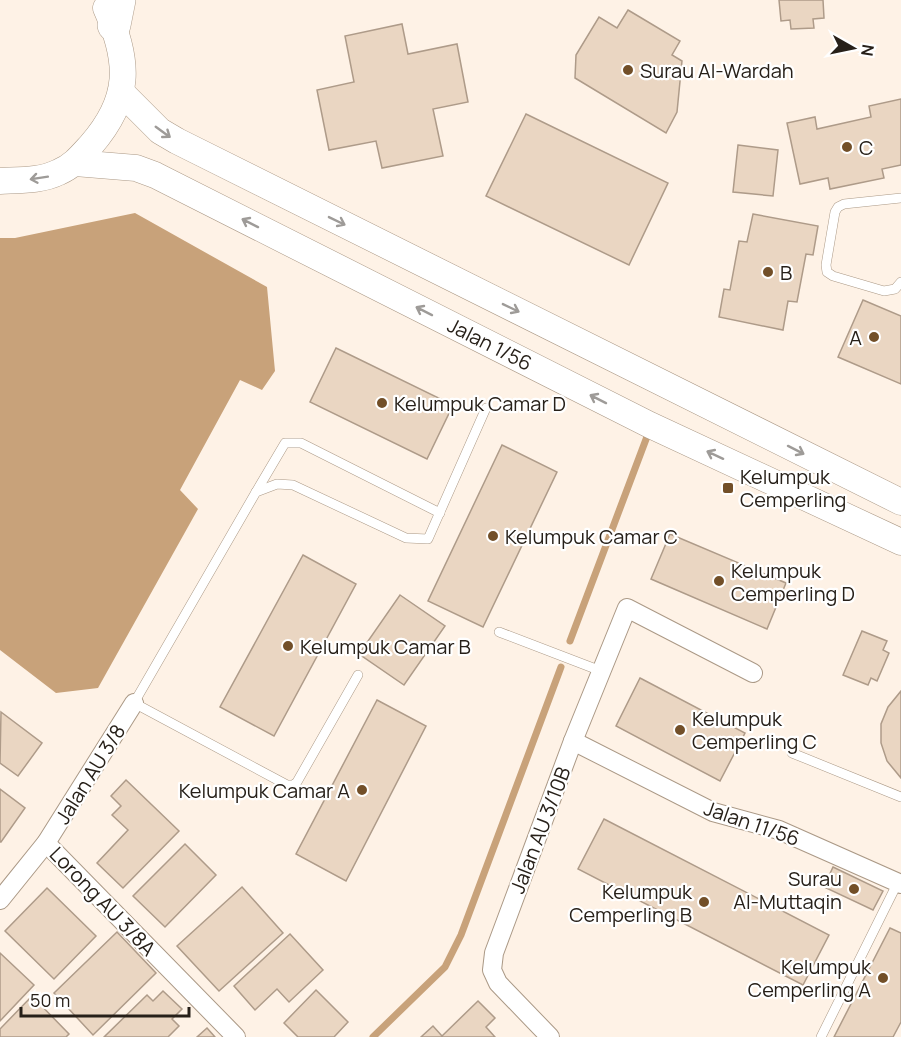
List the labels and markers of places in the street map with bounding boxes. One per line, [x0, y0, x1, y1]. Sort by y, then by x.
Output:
place label: Surau Al-Wardah [640, 57, 794, 84]
marker: Surau Al-Wardah [621, 63, 635, 77]
place label: C [859, 134, 873, 161]
marker: C [840, 140, 854, 154]
place label: B [780, 259, 792, 286]
marker: B [761, 265, 775, 279]
place label: A [849, 324, 862, 351]
marker: A [867, 330, 881, 344]
place label: Kelumpuk Camar D [394, 390, 566, 417]
marker: Kelumpuk Camar D [375, 396, 389, 410]
place label: Kelumpuk Cemperling [740, 463, 846, 513]
marker: Kelumpuk Cemperling [721, 481, 735, 495]
place label: Kelumpuk Camar C [505, 523, 678, 550]
marker: Kelumpuk Camar C [486, 529, 500, 543]
place label: Kelumpuk Cemperling D [731, 557, 855, 607]
marker: Kelumpuk Cemperling D [712, 574, 726, 588]
place label: Kelumpuk Camar B [300, 633, 471, 660]
marker: Kelumpuk Camar B [281, 639, 295, 653]
place label: Kelumpuk Cemperling C [692, 705, 817, 755]
marker: Kelumpuk Cemperling C [673, 723, 687, 737]
place label: Kelumpuk Camar A [179, 777, 350, 804]
marker: Kelumpuk Camar A [355, 783, 369, 797]
place label: Surau Al-Muttaqin [733, 865, 842, 915]
place label: Kelumpuk Cemperling B [569, 878, 693, 928]
marker: Surau Al-Muttaqin [847, 882, 861, 896]
marker: Kelumpuk Cemperling B [697, 895, 711, 909]
place label: Kelumpuk Cemperling A [748, 953, 872, 1003]
marker: Kelumpuk Cemperling A [876, 971, 890, 985]

